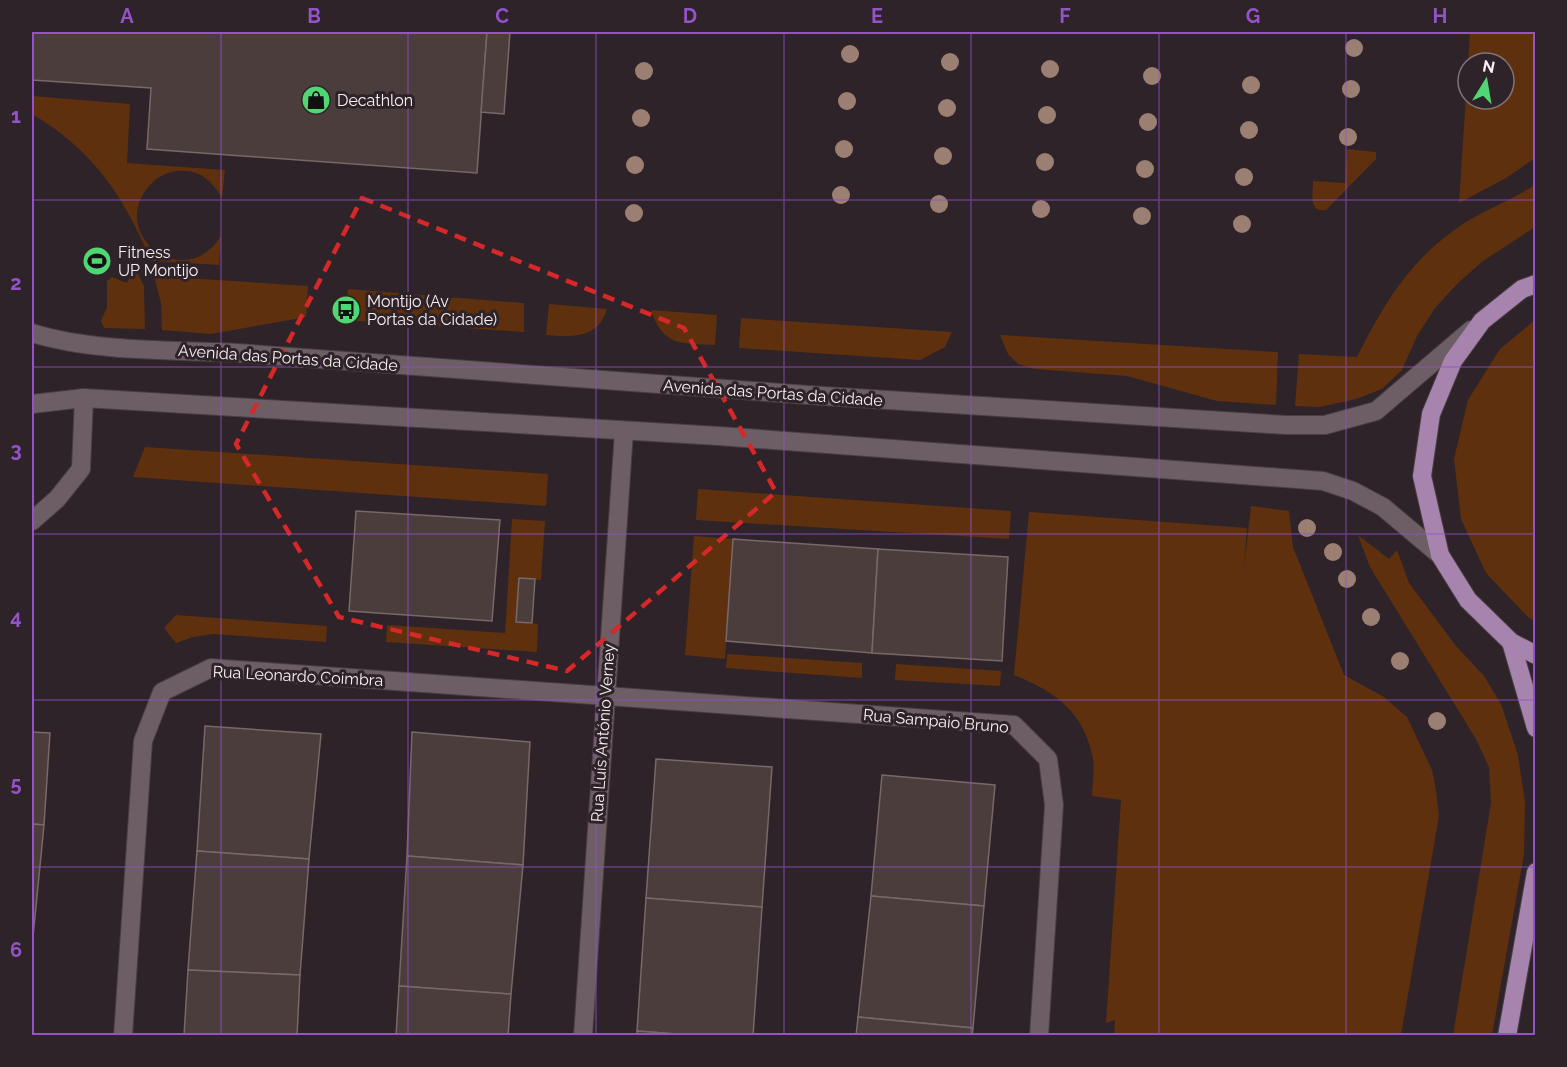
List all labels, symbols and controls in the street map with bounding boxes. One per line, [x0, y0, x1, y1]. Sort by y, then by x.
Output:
text: A [120, 4, 134, 28]
text: B [307, 4, 321, 28]
text: C [495, 4, 509, 28]
text: D [683, 4, 697, 28]
text: E [871, 4, 883, 28]
text: F [1059, 4, 1071, 28]
text: G [1246, 4, 1260, 28]
text: H [1433, 4, 1447, 28]
north arrow [1456, 51, 1516, 111]
text: N [1481, 56, 1497, 77]
shop icon: Decathlon [300, 84, 332, 116]
place label: Decathlon [337, 91, 413, 110]
text: 1 [11, 104, 21, 128]
place label: Fitness UP Montijo [118, 243, 198, 280]
sports icon: Fitness UP Montijo [81, 245, 113, 277]
text: 2 [10, 271, 22, 295]
place label: Montijo (Av Portas da Cidade) [367, 292, 497, 329]
bus stop icon: Montijo (Av Portas da Cidade) [330, 294, 362, 326]
street label: Avenida das Portas da Cidade [178, 341, 398, 375]
street label: Avenida das Portas da Cidade [663, 376, 883, 410]
text: 3 [10, 438, 22, 462]
text: 4 [10, 605, 22, 629]
street label: Rua Luís António Verney [587, 643, 619, 823]
street label: Rua Leonardo Coimbra [212, 662, 384, 690]
street label: Rua Sampaio Bruno [862, 705, 1010, 737]
text: 5 [10, 772, 22, 796]
text: 6 [10, 938, 22, 962]

